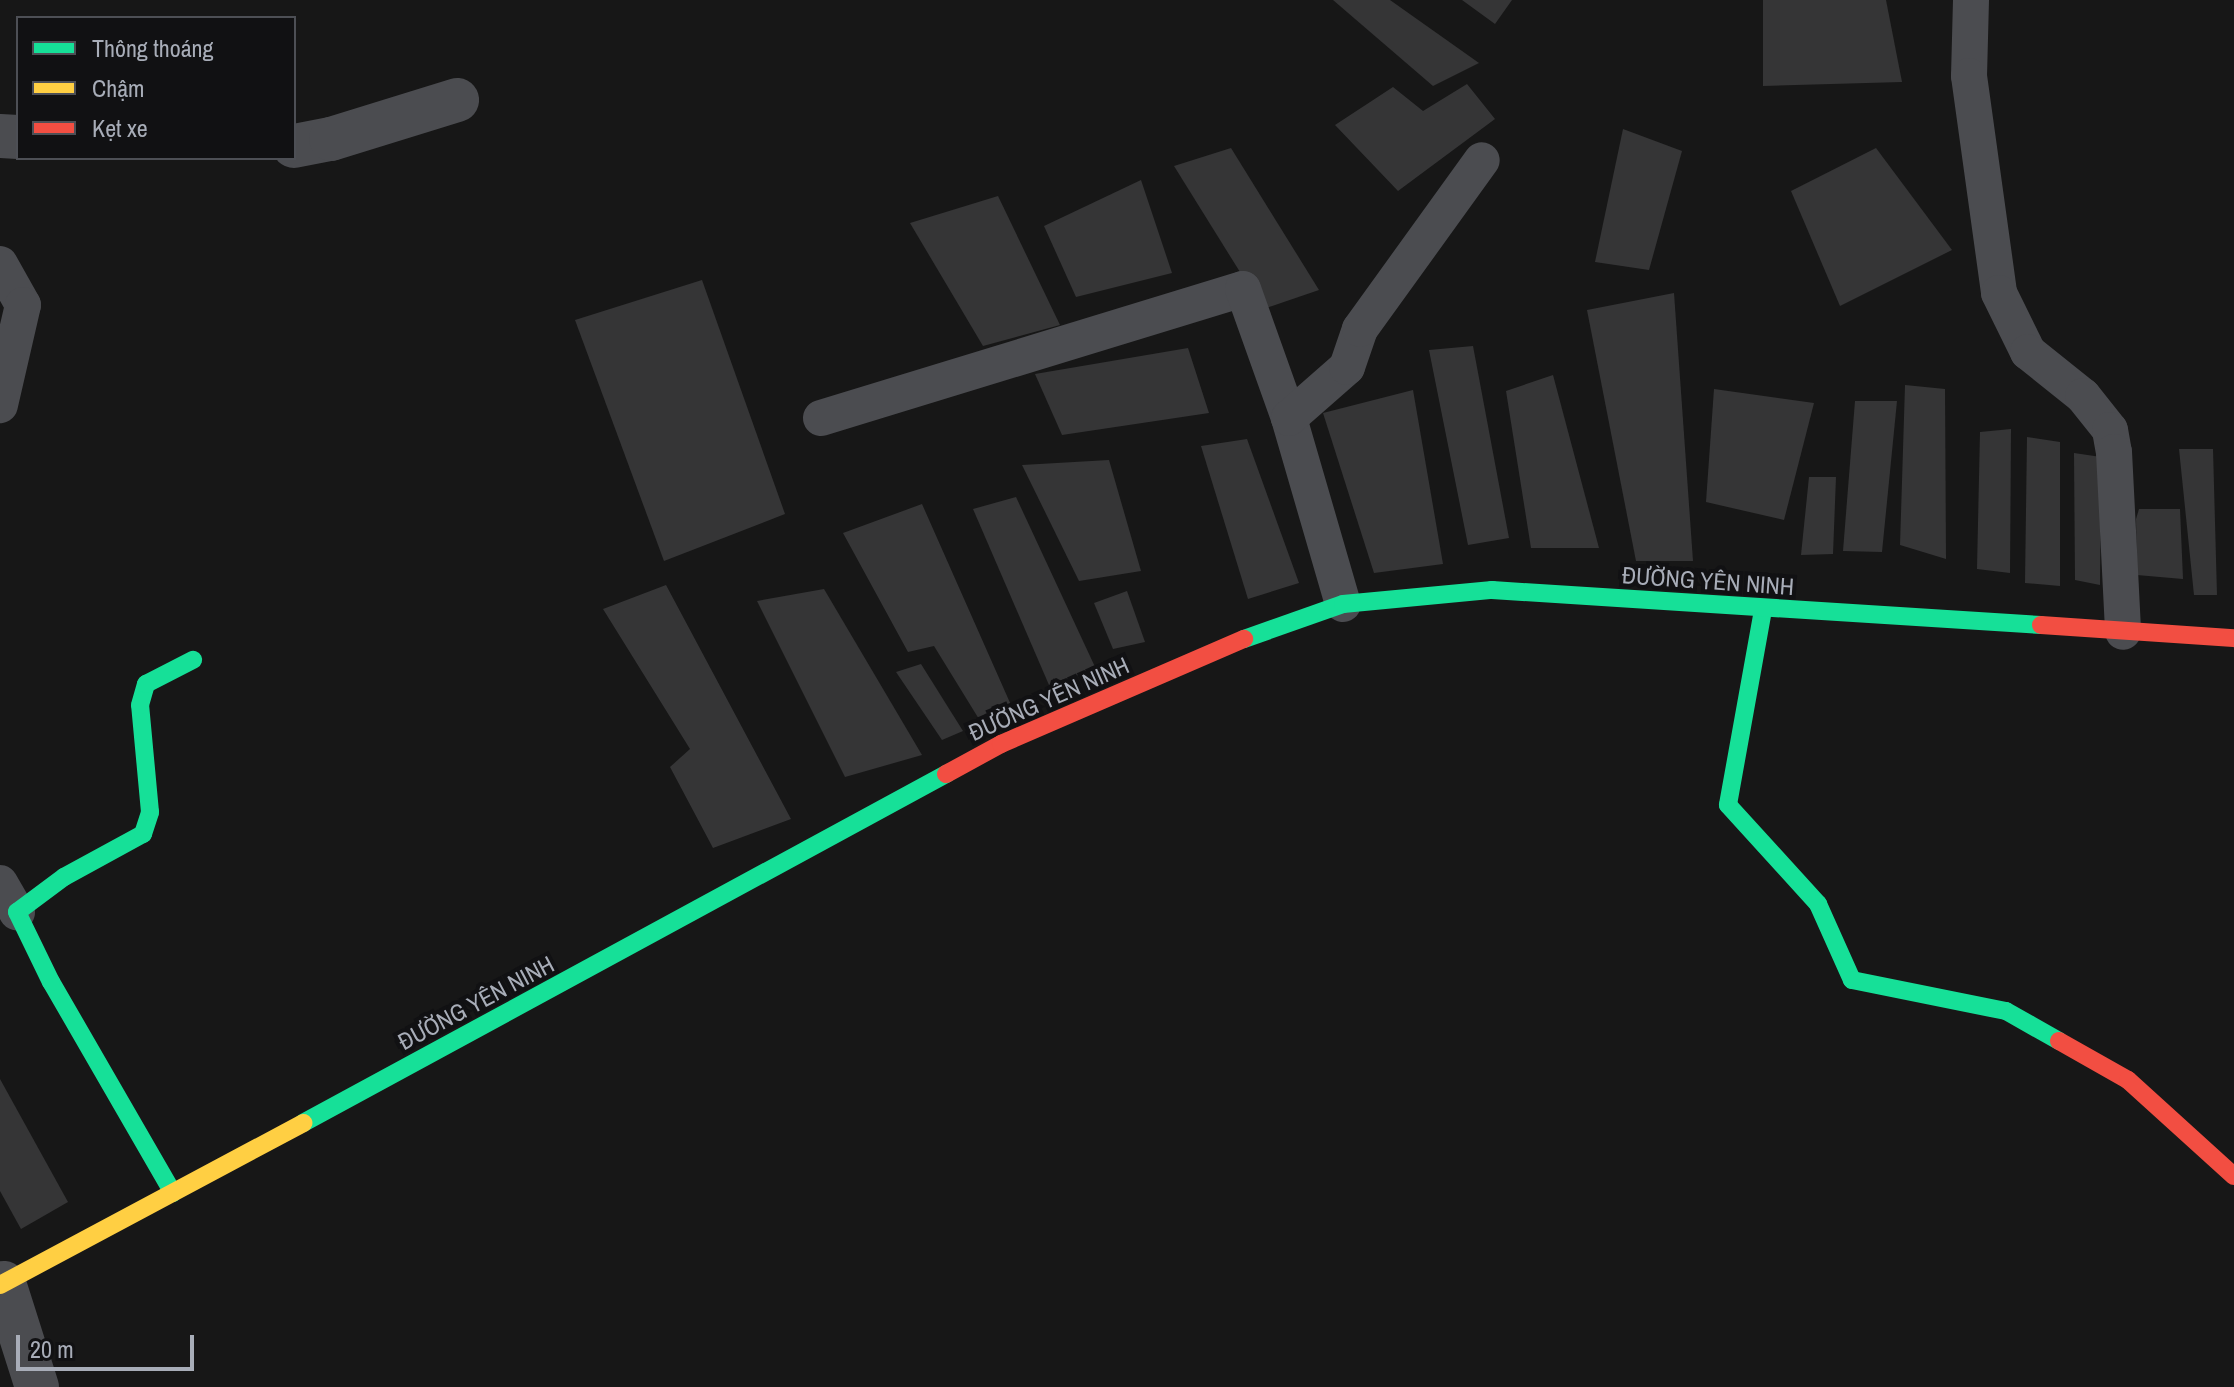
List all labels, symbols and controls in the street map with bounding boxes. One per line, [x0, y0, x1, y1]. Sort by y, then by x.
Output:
legend [16, 16, 296, 160]
text: Thông thoáng [92, 32, 213, 64]
text: Chậm [92, 72, 145, 104]
text: Kẹt xe [92, 112, 148, 144]
street label: ĐƯỜNG YÊN NINH [1621, 561, 1795, 601]
street label: ĐƯỜNG YÊN NINH [964, 651, 1134, 747]
street label: ĐƯỜNG YÊN NINH [393, 950, 559, 1056]
scale bar [20, 1319, 198, 1369]
text: 20 m [30, 1333, 74, 1365]

